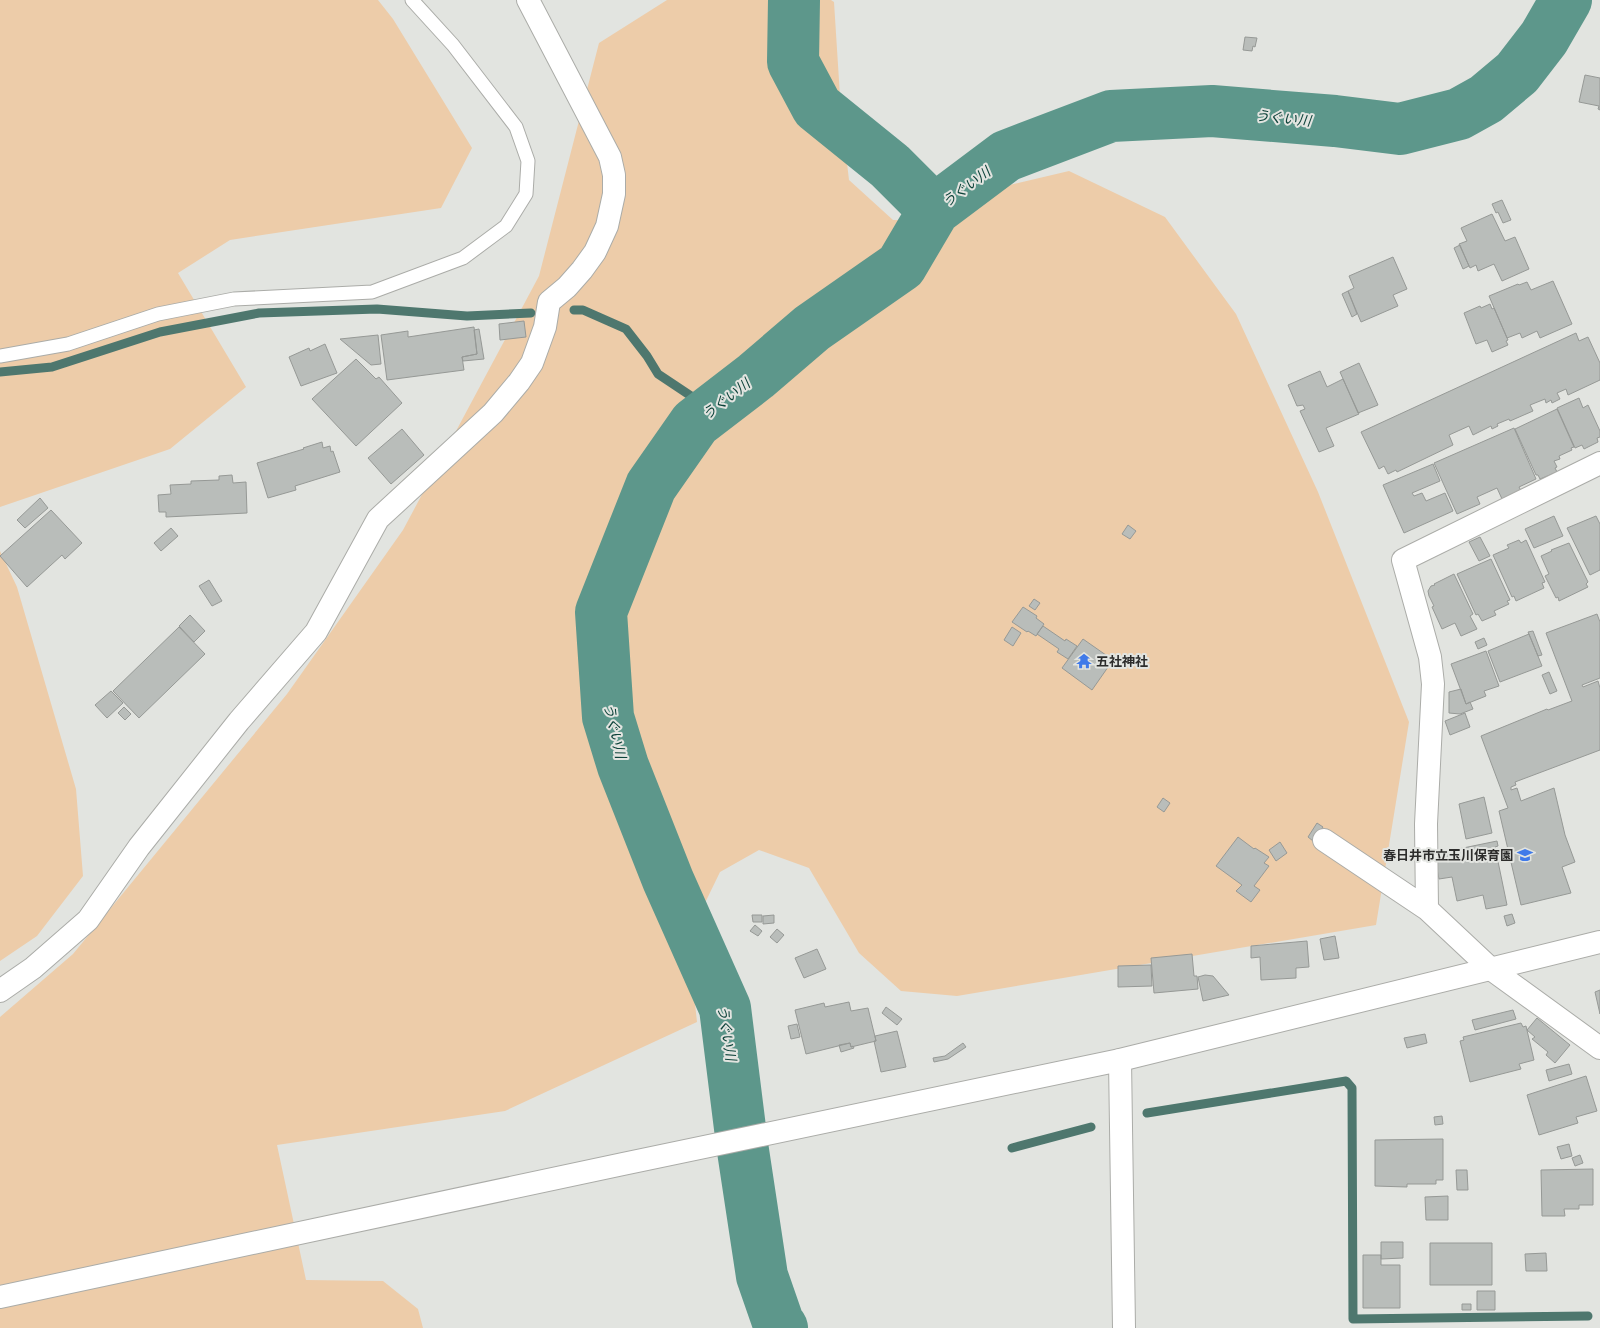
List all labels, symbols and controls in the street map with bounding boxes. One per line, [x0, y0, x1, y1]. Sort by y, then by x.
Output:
water label: うぐい川 [1254, 107, 1314, 129]
water label: うぐい川 [939, 163, 995, 210]
water label: うぐい川 [699, 374, 755, 423]
temple icon: 五社神社 [1075, 652, 1093, 670]
place label: 五社神社 [1096, 654, 1148, 669]
water label: うぐい川 [601, 702, 630, 762]
school or university icon: 春日井市立玉川保育園 [1516, 846, 1534, 864]
place label: 春日井市立玉川保育園 [1383, 848, 1513, 863]
water label: うぐい川 [715, 1004, 740, 1064]

